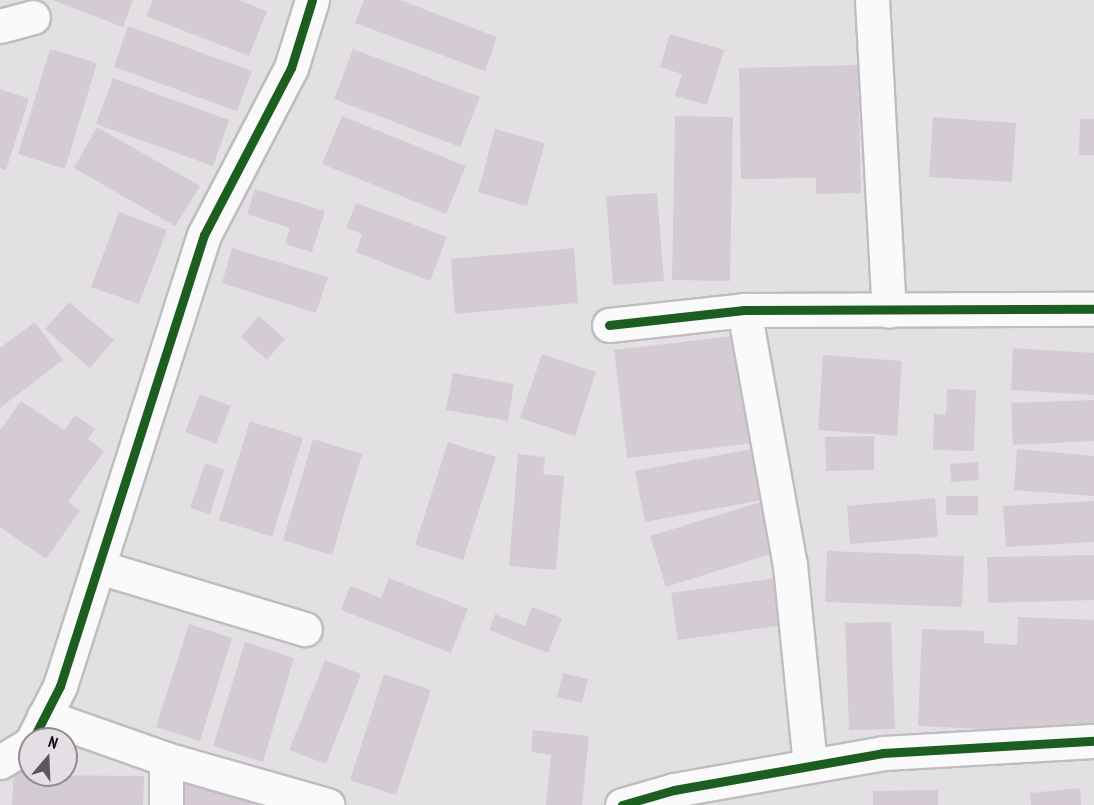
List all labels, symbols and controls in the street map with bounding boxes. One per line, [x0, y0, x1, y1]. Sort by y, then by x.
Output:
north arrow [18, 727, 78, 787]
text: N [46, 731, 61, 753]

